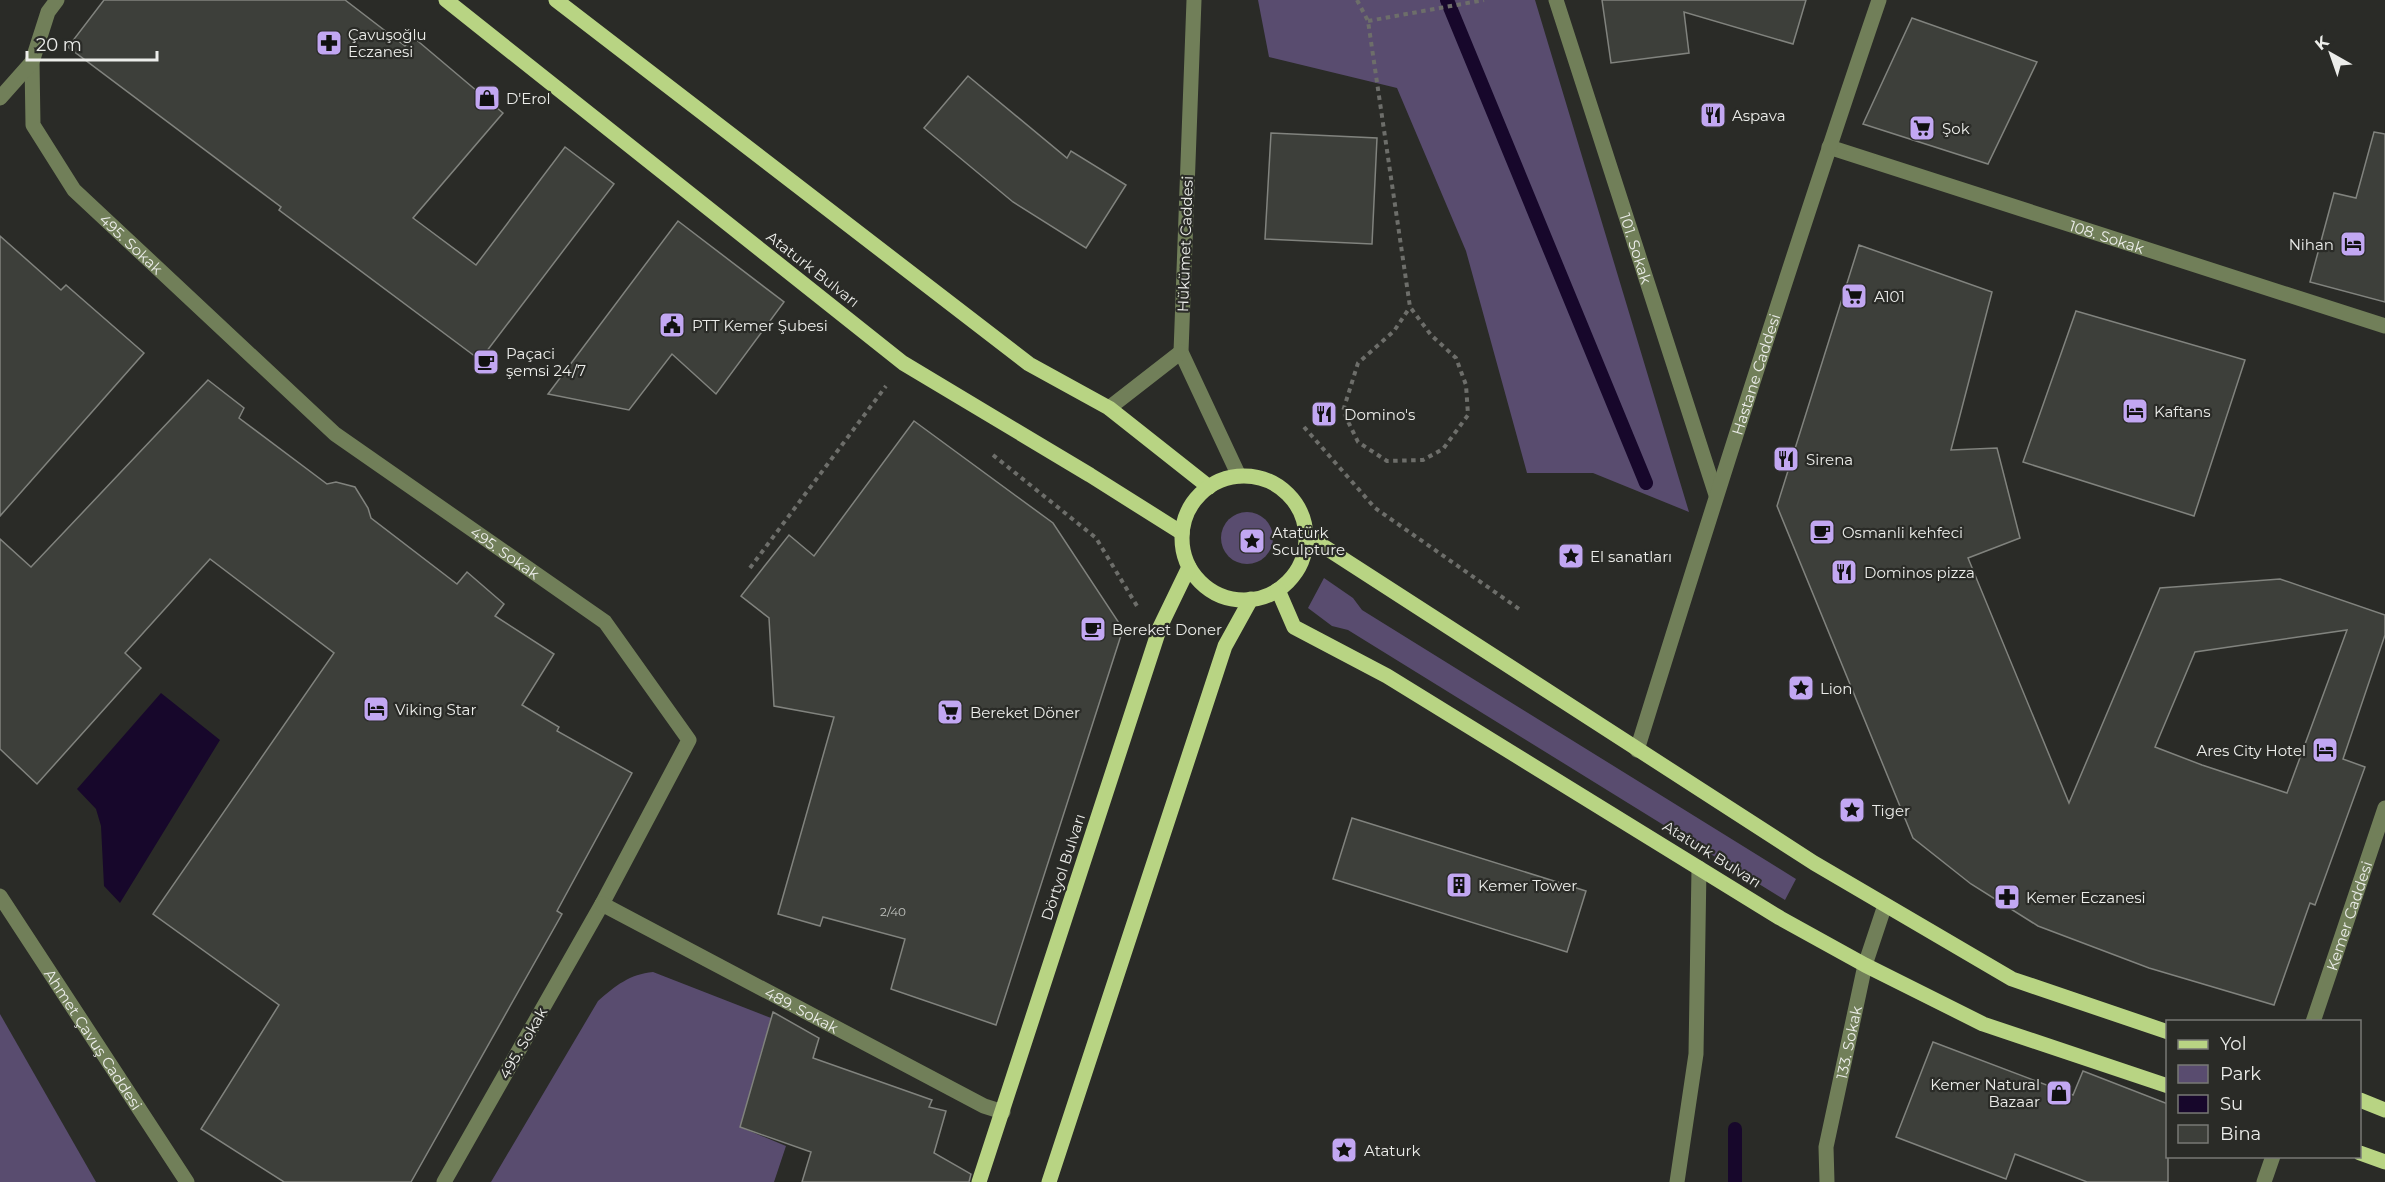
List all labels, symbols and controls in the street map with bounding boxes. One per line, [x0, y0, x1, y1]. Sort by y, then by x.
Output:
scale bar [27, 24, 158, 62]
north arrow [2301, 24, 2361, 84]
place label: Çavuşoğlu Eczanesi [348, 25, 427, 61]
pharmacy icon: Çavuşoğlu Eczanesi [314, 28, 344, 58]
text: K [2311, 31, 2333, 54]
text: 20 m [36, 34, 82, 56]
shop icon: D'Erol [472, 83, 502, 113]
place label: D'Erol [506, 89, 550, 108]
restaurant icon: Aspava [1698, 100, 1728, 130]
place label: Aspava [1732, 106, 1786, 125]
supermarket icon: Şok [1907, 113, 1937, 143]
place label: Şok [1942, 119, 1970, 138]
street label: Hükümet Caddesi [1173, 176, 1197, 312]
street label: 495. Sokak [96, 209, 167, 278]
street label: 101. Sokak [1616, 211, 1657, 286]
street label: 108. Sokak [2067, 216, 2147, 257]
street label: Ataturk Bulvarı [763, 227, 863, 311]
hotel icon: Nihan [2338, 229, 2368, 259]
place label: Nihan [2289, 235, 2334, 254]
supermarket icon: A101 [1839, 281, 1869, 311]
place label: A101 [1874, 287, 1905, 306]
public building icon: PTT Kemer Şubesi [657, 310, 687, 340]
street label: Hastane Caddesi [1727, 311, 1784, 437]
place label: PTT Kemer Şubesi [692, 316, 828, 335]
place label: Paçaci şemsi 24/7 [506, 344, 586, 380]
cafe icon: Paçaci şemsi 24/7 [471, 347, 501, 377]
hotel icon: Kaftans [2120, 396, 2150, 426]
restaurant icon: Domino's [1309, 399, 1339, 429]
place label: Kaftans [2154, 402, 2211, 421]
place label: Domino's [1344, 405, 1415, 424]
restaurant icon: Sirena [1771, 444, 1801, 474]
place label: Sirena [1806, 450, 1853, 469]
cafe icon: Osmanli kehfeci [1807, 517, 1837, 547]
street label: 495. Sokak [467, 522, 543, 583]
place label: Atatürk Sculpture [1272, 523, 1345, 559]
place label: Osmanli kehfeci [1842, 523, 1963, 542]
place icon: Atatürk Sculpture [1237, 526, 1267, 556]
place icon: El sanatları [1556, 541, 1586, 571]
place label: El sanatları [1590, 547, 1672, 566]
restaurant icon: Dominos pizza [1829, 557, 1859, 587]
place label: Dominos pizza [1864, 563, 1975, 582]
cafe icon: Bereket Doner [1078, 614, 1108, 644]
place label: Bereket Doner [1112, 620, 1222, 639]
place icon: Lion [1786, 673, 1816, 703]
place label: Lion [1820, 679, 1852, 698]
hotel icon: Viking Star [361, 694, 391, 724]
supermarket icon: Bereket Döner [935, 697, 965, 727]
place label: Viking Star [395, 700, 476, 719]
place label: Bereket Döner [970, 703, 1080, 722]
hotel icon: Ares City Hotel [2310, 735, 2340, 765]
place label: Ares City Hotel [2196, 741, 2306, 760]
place icon: Tiger [1837, 795, 1867, 825]
place label: Tiger [1872, 801, 1910, 820]
street label: Dörtyol Bulvarı [1037, 811, 1089, 923]
street label: Ataturk Bulvarı [1659, 816, 1765, 892]
street label: Kemer Caddesi [2321, 859, 2376, 973]
building icon: Kemer Tower [1444, 870, 1474, 900]
place label: Kemer Tower [1478, 876, 1577, 895]
pharmacy icon: Kemer Eczanesi [1992, 882, 2022, 912]
place label: Kemer Eczanesi [2026, 888, 2146, 907]
house number: 2/40 [880, 904, 906, 919]
street label: Ahmet Çavuş Caddesi [41, 965, 147, 1113]
street label: 489. Sokak [762, 982, 842, 1037]
street label: 495. Sokak [495, 1004, 551, 1082]
street label: 133. Sokak [1831, 1004, 1866, 1081]
legend [2166, 1020, 2361, 1158]
text: Yol [2220, 1033, 2246, 1055]
text: Park [2220, 1063, 2261, 1085]
place label: Kemer Natural Bazaar [1930, 1075, 2040, 1111]
shop icon: Kemer Natural Bazaar [2044, 1078, 2074, 1108]
text: Su [2220, 1093, 2243, 1115]
text: Bina [2220, 1123, 2261, 1145]
place icon: Ataturk [1329, 1135, 1359, 1165]
place label: Ataturk [1364, 1141, 1420, 1160]

